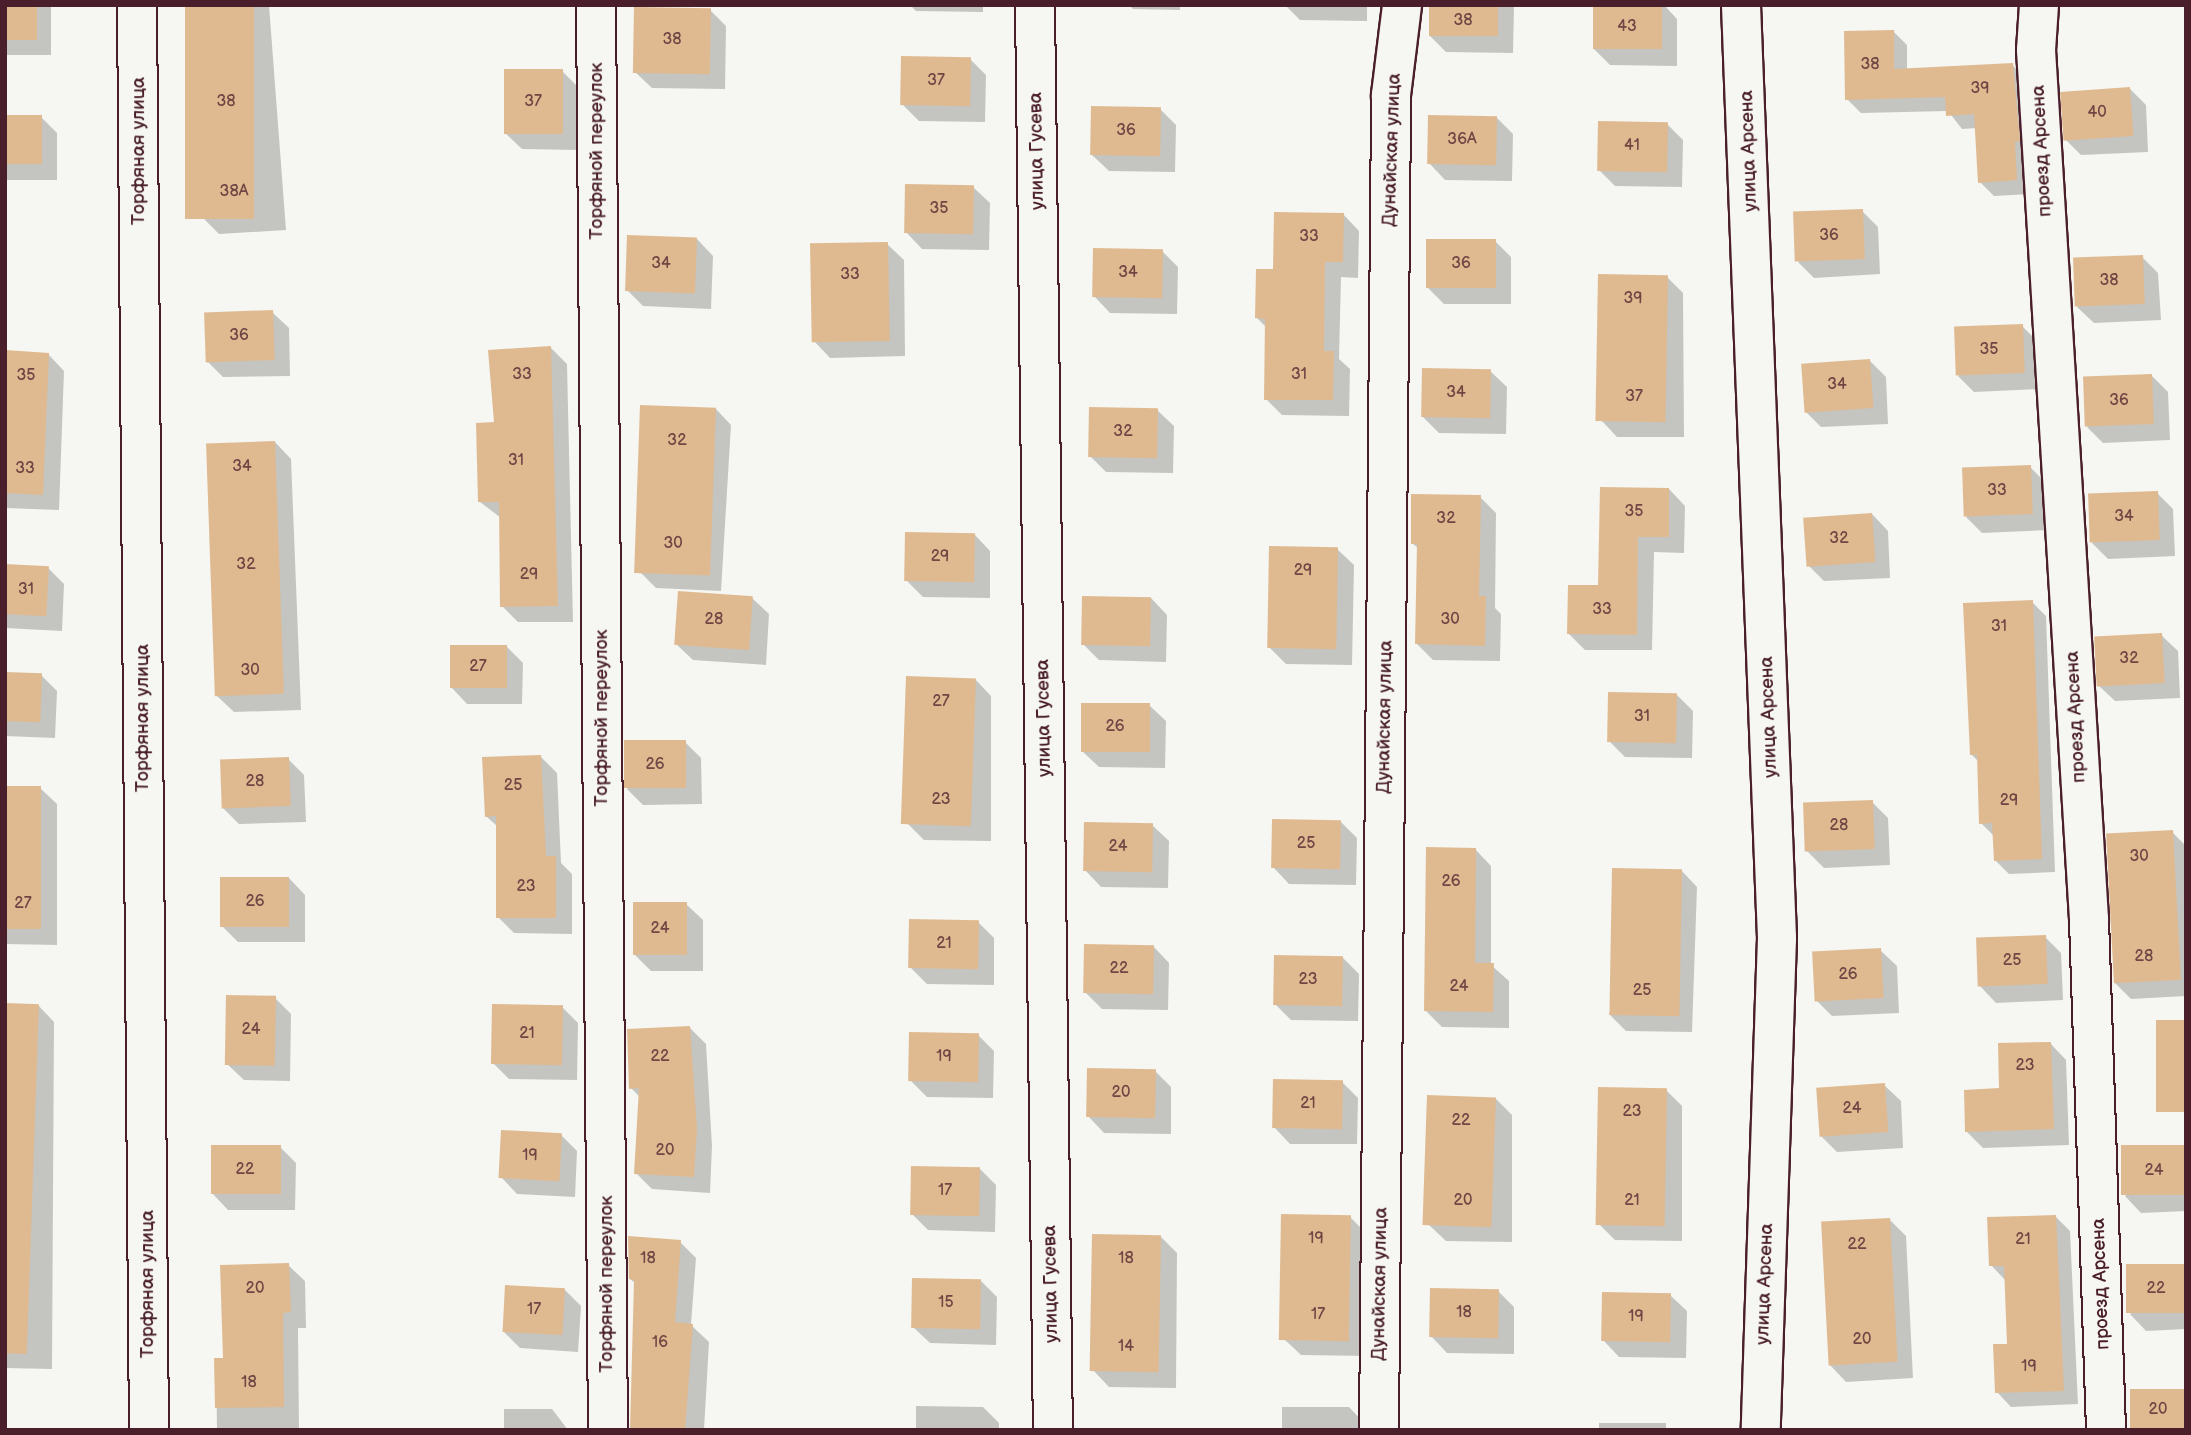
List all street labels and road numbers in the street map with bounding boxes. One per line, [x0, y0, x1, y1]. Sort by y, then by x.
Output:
street label: Торфяной переулок [586, 62, 608, 240]
street label: Дунайская улица [1378, 73, 1406, 227]
street label: Торфяная улица [128, 77, 150, 225]
street label: проезд Арсена [2027, 84, 2057, 218]
street label: улица Арсена [1735, 90, 1763, 212]
street label: улица Гусева [1025, 92, 1049, 210]
street label: Торфяной переулок [591, 629, 613, 807]
street label: Дунайская улица [1372, 640, 1398, 794]
street label: Торфяная улица [132, 644, 154, 792]
street label: проезд Арсена [2061, 650, 2091, 784]
street label: улица Арсена [1755, 656, 1783, 778]
street label: улица Гусева [1032, 659, 1056, 777]
street label: Торфяной переулок [596, 1195, 618, 1373]
street label: Дунайская улица [1367, 1207, 1393, 1361]
street label: Торфяная улица [137, 1210, 159, 1358]
street label: проезд Арсена [2087, 1218, 2115, 1350]
street label: улица Арсена [1751, 1223, 1779, 1345]
street label: улица Гусева [1039, 1225, 1063, 1343]

